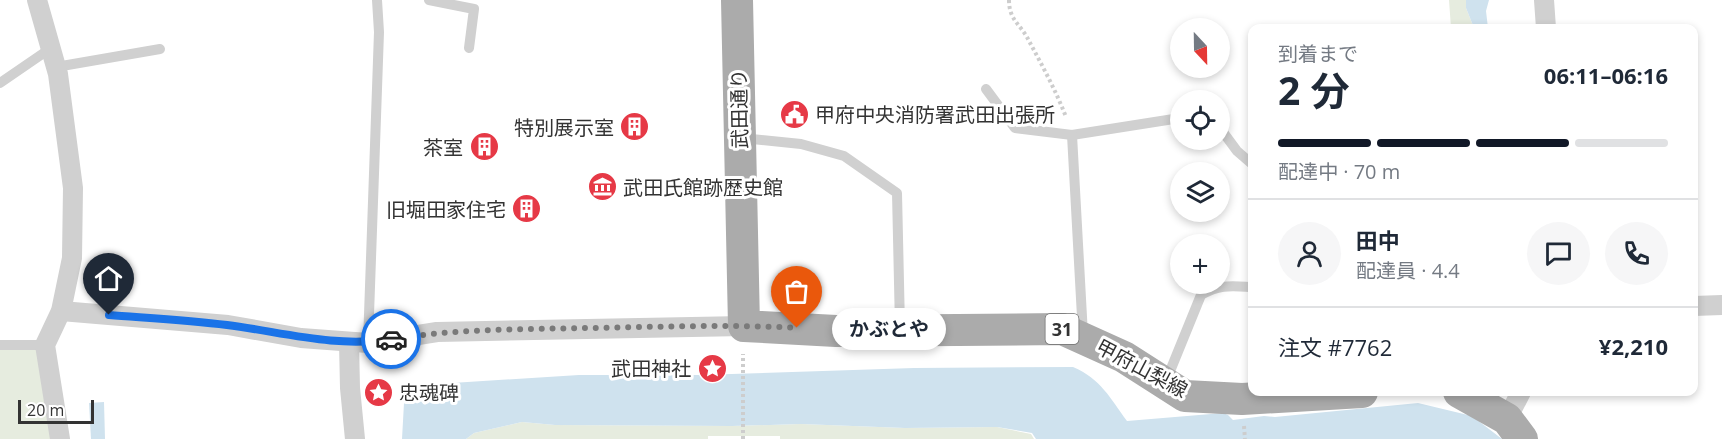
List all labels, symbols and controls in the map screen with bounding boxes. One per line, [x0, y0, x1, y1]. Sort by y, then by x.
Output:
north arrow [1170, 18, 1230, 78]
map controls [1170, 18, 1230, 294]
text: 到着まで [1278, 40, 1358, 67]
text: 06:11–06:16 [1544, 60, 1668, 90]
text: 2 分 [1278, 63, 1349, 116]
street label: 武田通り [725, 69, 753, 149]
button: locate [1170, 90, 1230, 150]
public building icon: 甲府中央消防署武田出張所 [778, 98, 810, 130]
place label: 甲府中央消防署武田出張所 [815, 101, 1055, 128]
building icon: 特別展示室 [619, 111, 651, 143]
place label: 特別展示室 [514, 114, 614, 141]
building icon: 茶室 [468, 131, 500, 163]
place label: 茶室 [423, 134, 463, 161]
text: 配達中 · 70 m [1278, 158, 1400, 185]
button: layers [1170, 162, 1230, 222]
museum icon: 武田氏館跡歴史館 [586, 171, 618, 203]
place label: 武田氏館跡歴史館 [623, 174, 783, 201]
building icon: 旧堀田家住宅 [511, 193, 543, 225]
place label: 旧堀田家住宅 [386, 196, 506, 223]
button: person [1278, 222, 1341, 285]
button: chat [1527, 222, 1590, 285]
button: phone [1605, 222, 1668, 285]
text: 田中 [1356, 225, 1400, 255]
button: + [1170, 234, 1230, 294]
pin [83, 253, 134, 315]
text: 配達員 · 4.4 [1356, 257, 1460, 284]
icon: home [92, 262, 125, 295]
pin [771, 266, 822, 328]
icon: bag [780, 275, 813, 308]
callout: かぶとや [833, 307, 947, 349]
courier [361, 309, 421, 369]
road number: 31 [1046, 314, 1078, 344]
text: かぶとや [849, 315, 929, 342]
icon: car [375, 323, 408, 356]
text: ¥2,210 [1599, 331, 1668, 361]
text: 注文 #7762 [1278, 332, 1392, 362]
street label: 甲府山梨線 [1092, 333, 1192, 403]
place icon: 武田神社 [696, 352, 728, 384]
place label: 武田神社 [611, 355, 691, 382]
place icon: 忠魂碑 [362, 376, 394, 408]
place label: 忠魂碑 [399, 379, 459, 406]
scale bar [18, 397, 94, 424]
text: 20 m [27, 399, 64, 421]

